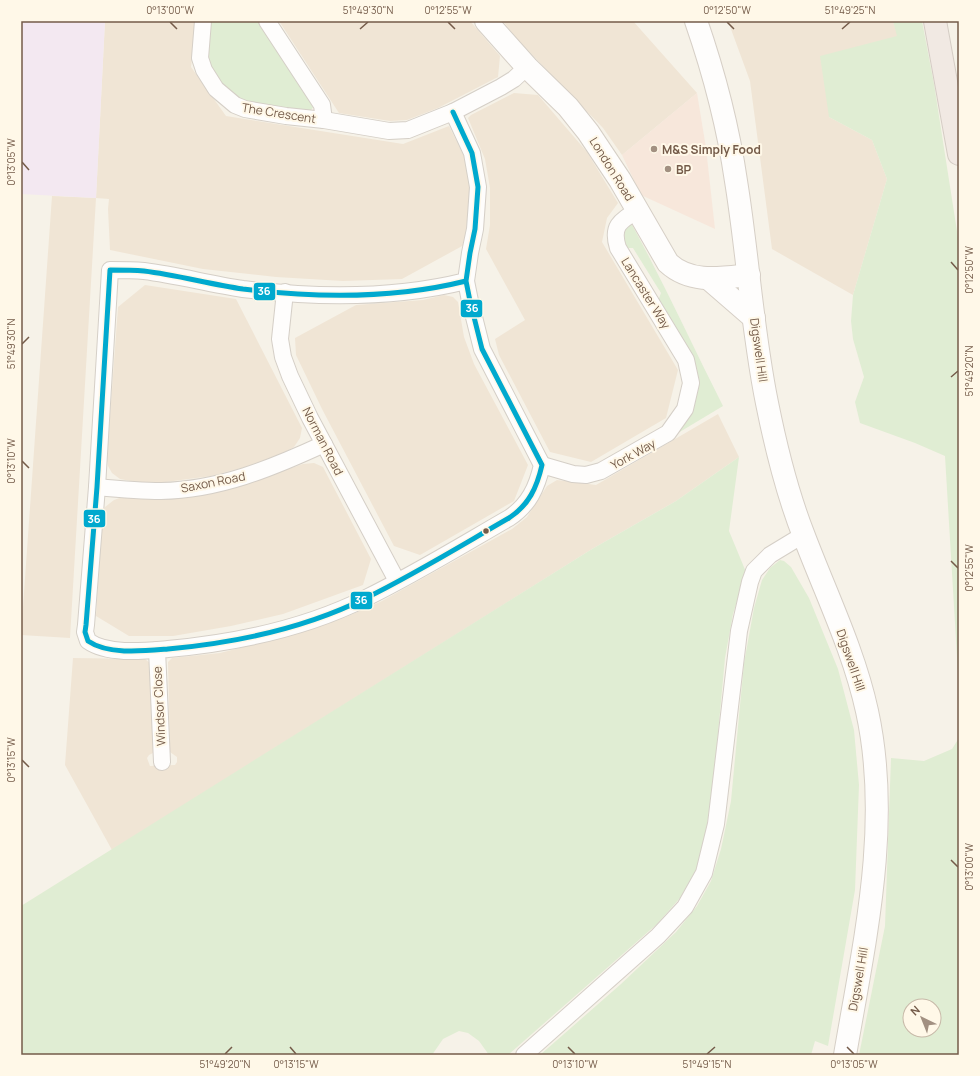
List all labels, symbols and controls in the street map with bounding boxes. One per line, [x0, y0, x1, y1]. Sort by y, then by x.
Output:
text: 0°13'00"W [146, 3, 194, 17]
text: 51°49'30"N [343, 3, 394, 17]
text: 0°12'55"W [424, 3, 472, 17]
text: 0°12'50"W [703, 3, 751, 17]
text: 51°49'25"N [825, 3, 875, 17]
street label: The Crescent [241, 99, 318, 127]
street label: London Road [586, 134, 638, 204]
text: 0°13'05"W [4, 138, 18, 186]
place label: M&S Simply Food [662, 141, 761, 158]
marker: M&S Simply Food [649, 144, 659, 154]
place label: BP [676, 161, 692, 178]
marker: BP [663, 164, 673, 174]
text: 0°12'50"W [962, 246, 976, 294]
street label: Lancaster Way [617, 254, 675, 332]
line badge: 36 [253, 282, 276, 301]
text: 36 [257, 283, 271, 298]
line badge: 36 [460, 299, 483, 318]
text: 36 [465, 300, 479, 315]
street label: Digswell Hill [746, 317, 772, 383]
text: 51°49'30"N [4, 318, 18, 369]
text: 51°49'20"N [962, 345, 976, 396]
street label: Norman Road [299, 404, 347, 478]
street label: York Way [608, 434, 659, 473]
text: 0°13'10"W [4, 438, 18, 484]
street label: Saxon Road [179, 467, 247, 497]
line badge: 36 [83, 509, 106, 528]
text: 36 [87, 511, 101, 526]
unlabelled marker [481, 526, 491, 536]
text: 0°12'55"W [962, 544, 976, 592]
line badge: 36 [350, 591, 373, 610]
text: 36 [354, 592, 368, 607]
street label: Digswell Hill [832, 627, 870, 693]
street label: Windsor Close [148, 666, 170, 746]
text: 0°13'15"W [4, 737, 18, 783]
text: 0°13'00"W [962, 843, 976, 891]
street label: Digswell Hill [844, 946, 872, 1012]
north arrow [902, 998, 942, 1038]
text: N [907, 1002, 923, 1019]
text: 51°49'20"N [200, 1057, 251, 1071]
text: 0°13'15"W [273, 1057, 319, 1071]
text: 0°13'10"W [552, 1057, 598, 1071]
text: 51°49'15"N [683, 1057, 732, 1071]
text: 0°13'05"W [830, 1057, 878, 1071]

